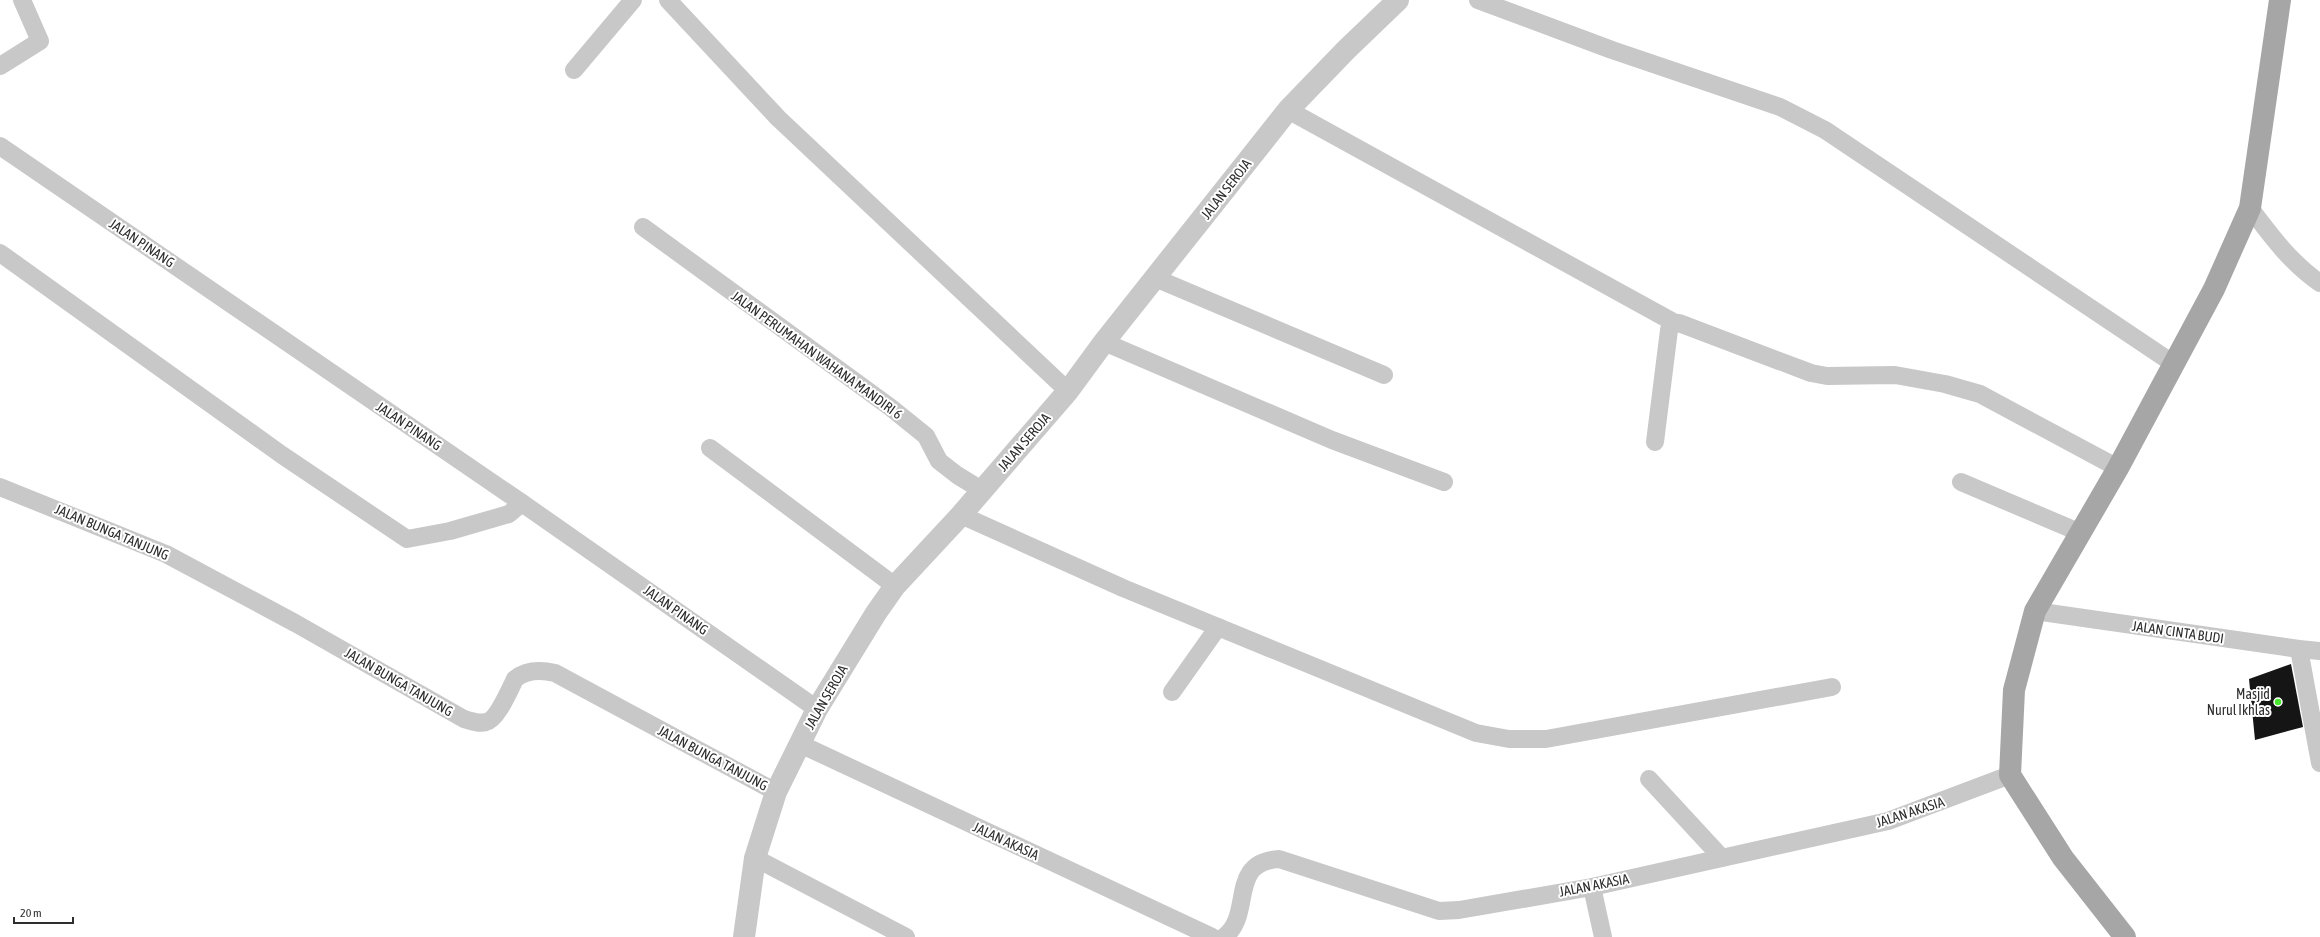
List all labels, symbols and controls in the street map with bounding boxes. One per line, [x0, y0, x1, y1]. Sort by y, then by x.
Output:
street label: JALAN SEROJA [1198, 156, 1254, 222]
street label: JALAN PINANG [106, 215, 178, 271]
street label: JALAN PERUMAHAN WAHANA MANDIRI 6 [729, 288, 906, 423]
street label: JALAN PINANG [373, 398, 445, 454]
street label: JALAN SEROJA [994, 410, 1054, 474]
street label: JALAN BUNGA TANJUNG [53, 501, 171, 563]
street label: JALAN PINANG [641, 582, 711, 638]
street label: JALAN CINTA BUDI [2131, 618, 2225, 646]
street label: JALAN BUNGA TANJUNG [342, 645, 456, 719]
street label: JALAN SEROJA [801, 662, 851, 732]
place label: Masjid Nurul Ikhlas [2207, 686, 2270, 718]
marker: Masjid Nurul Ikhlas [2273, 697, 2283, 707]
street label: JALAN BUNGA TANJUNG [655, 722, 771, 794]
street label: JALAN AKASIA [1874, 793, 1946, 831]
street label: JALAN AKASIA [971, 819, 1042, 863]
street label: JALAN AKASIA [1558, 870, 1630, 900]
scale bar [14, 899, 73, 925]
text: 20 m [20, 906, 42, 920]

